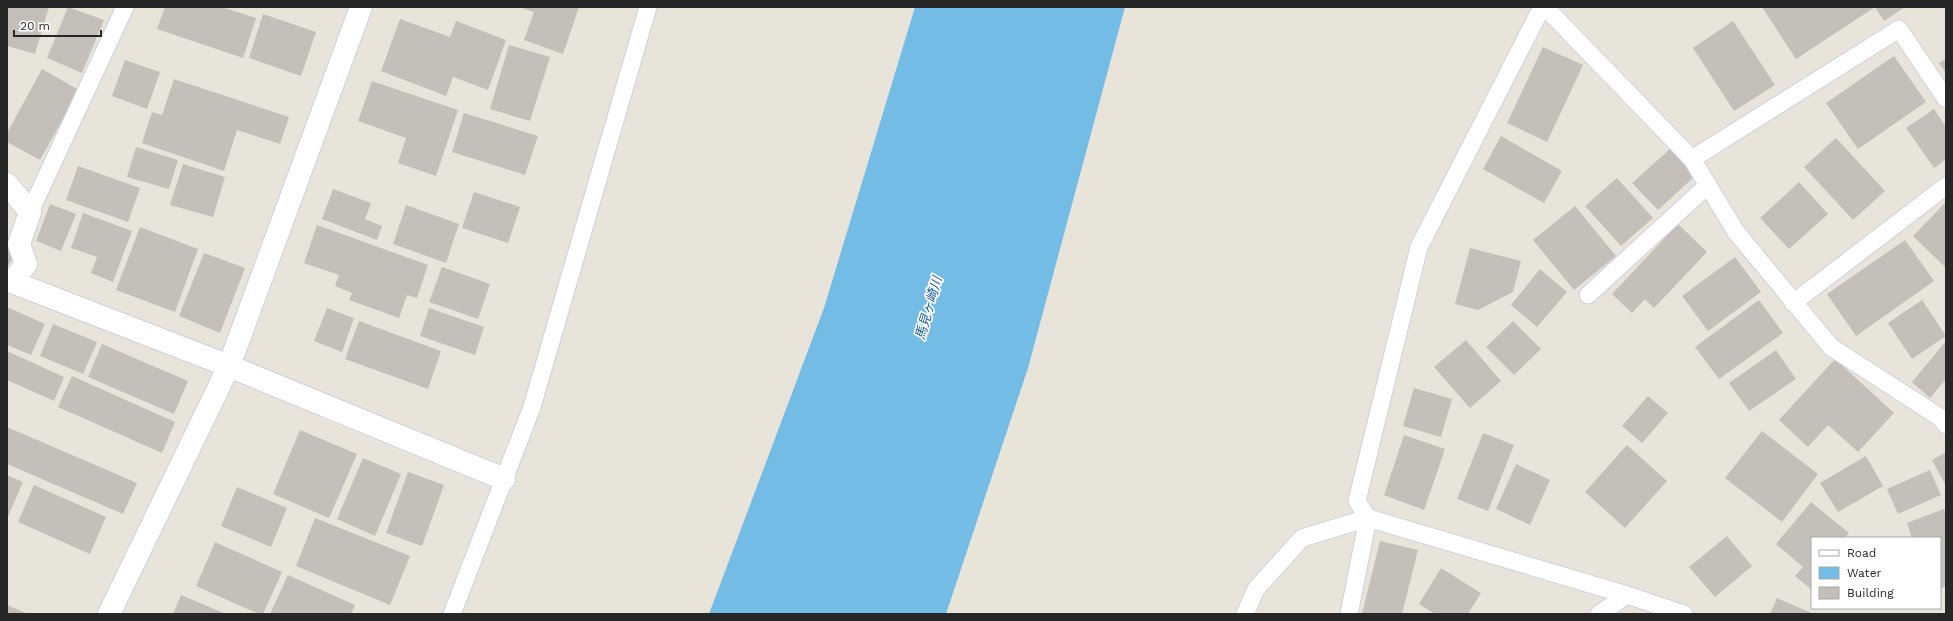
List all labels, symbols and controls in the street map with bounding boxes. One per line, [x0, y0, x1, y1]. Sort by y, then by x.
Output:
scale bar [14, 12, 101, 38]
text: 20 m [20, 19, 50, 33]
water label: 馬見ヶ崎川 [912, 273, 945, 341]
legend [1811, 537, 1941, 609]
text: Road [1847, 546, 1876, 560]
text: Water [1847, 566, 1882, 580]
text: Building [1847, 586, 1894, 600]

